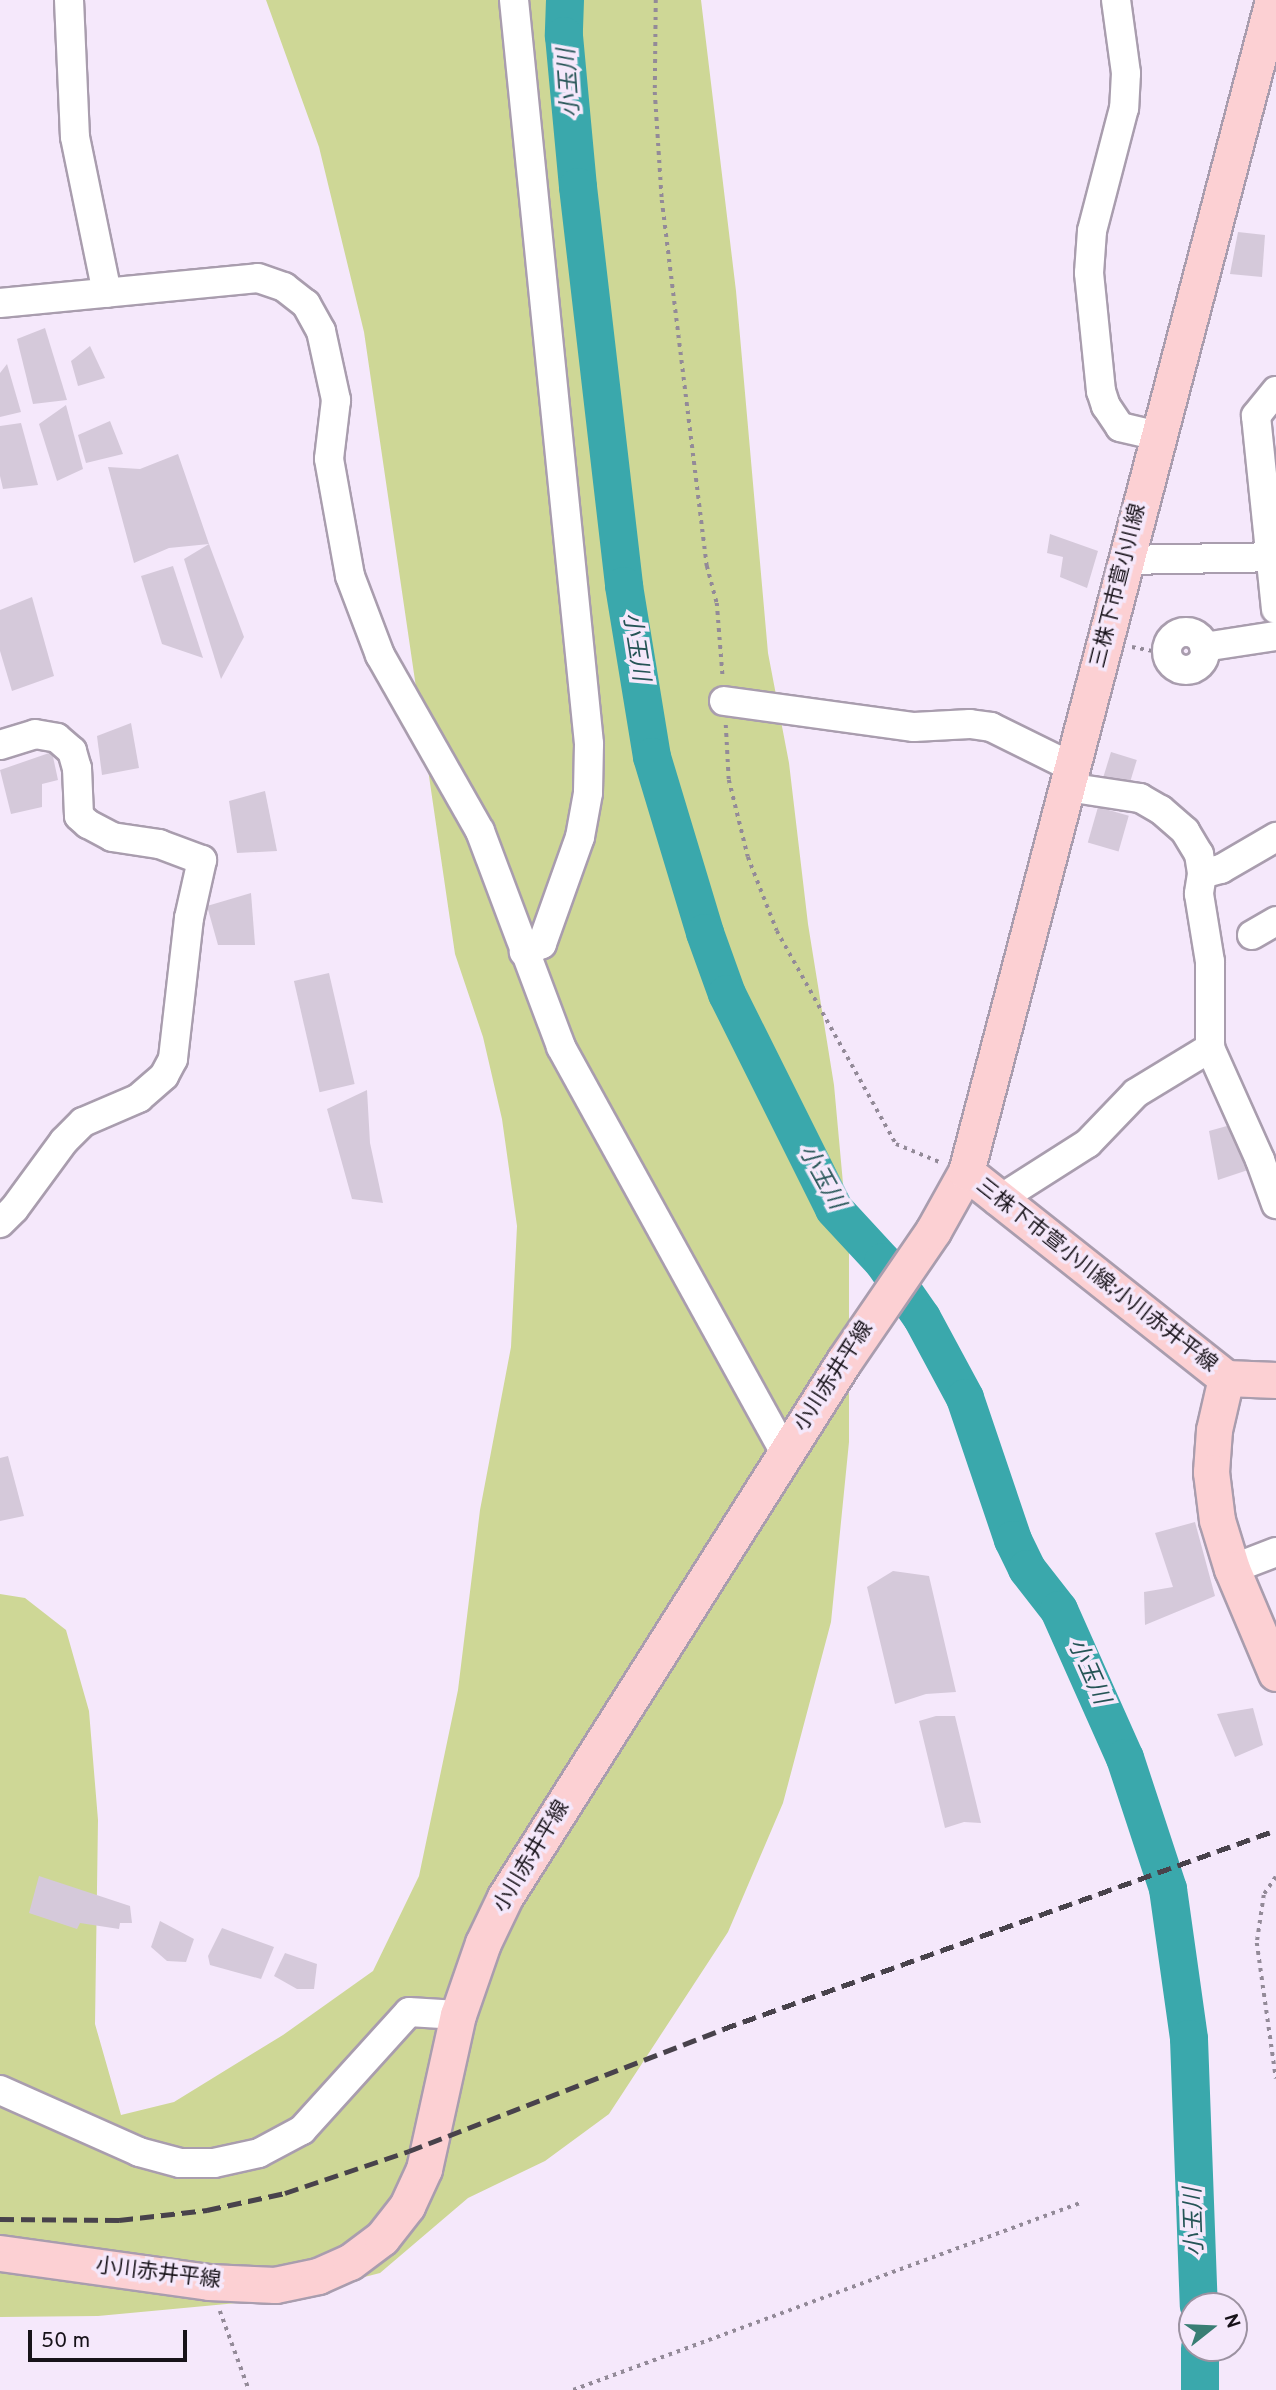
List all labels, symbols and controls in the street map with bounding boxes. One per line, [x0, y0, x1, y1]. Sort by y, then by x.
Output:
water label: 小玉川 [555, 48, 587, 118]
street label: 三株下市萱小川線 [1086, 501, 1152, 671]
water label: 小玉川 [615, 611, 653, 683]
water label: 小玉川 [791, 1141, 849, 1215]
street label: 三株下市萱小川線;小川赤井平線 [971, 1174, 1221, 1378]
street label: 小川赤井平線 [789, 1317, 879, 1437]
water label: 小玉川 [1060, 1635, 1114, 1709]
street label: 小川赤井平線 [489, 1797, 575, 1917]
water label: 小玉川 [1181, 2187, 1211, 2257]
street label: 小川赤井平線 [94, 2254, 222, 2294]
north arrow [1178, 2292, 1248, 2362]
text: N [1218, 2311, 1245, 2331]
scale bar [32, 2316, 191, 2360]
text: 50 m [41, 2328, 90, 2355]

